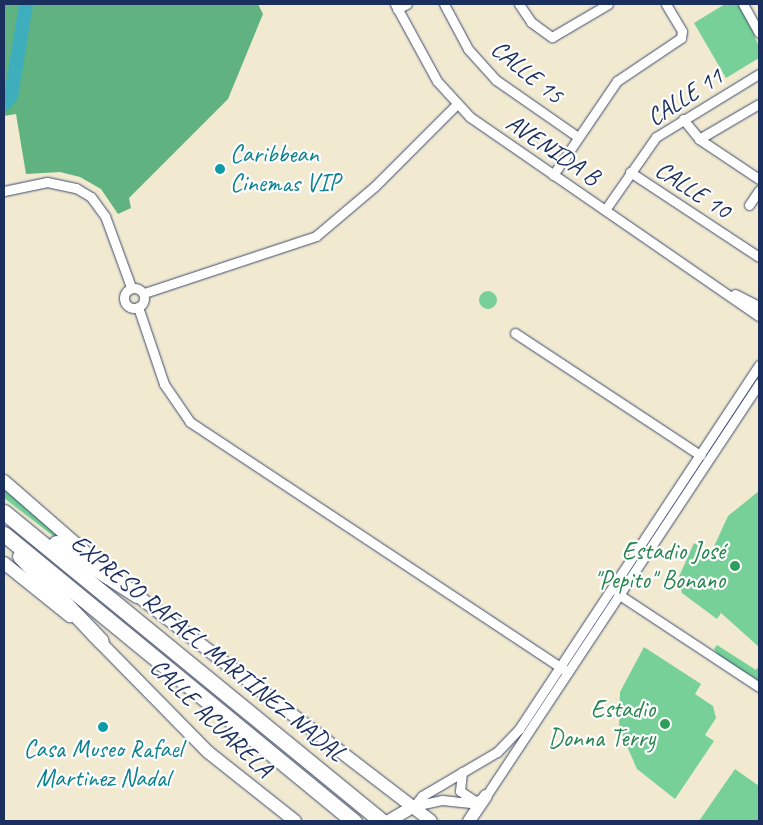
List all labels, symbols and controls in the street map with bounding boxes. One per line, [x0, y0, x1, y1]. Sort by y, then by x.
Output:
street label: CALLE 15 [485, 34, 569, 110]
street label: CALLE 11 [641, 61, 729, 133]
street label: AVENIDA B [500, 108, 606, 192]
place label: Caribbean Cinemas VIP [230, 140, 340, 199]
street label: CALLE 10 [649, 154, 737, 226]
marker: Caribbean Cinemas VIP [214, 163, 226, 175]
street label: EXPRESO RAFAEL MARTÍNEZ NADAL [64, 527, 352, 769]
place label: Estadio José "Pepito" Bonano [593, 537, 725, 596]
marker: Estadio José "Pepito" Bonano [729, 560, 741, 572]
street label: CALLE ACUARELA [144, 652, 278, 784]
place label: Estadio Donna Terry [549, 695, 655, 754]
marker: Estadio Donna Terry [659, 718, 671, 730]
marker: Casa Museo Rafael Martinez Nadal [97, 721, 109, 733]
place label: Casa Museo Rafael Martinez Nadal [23, 735, 183, 794]

